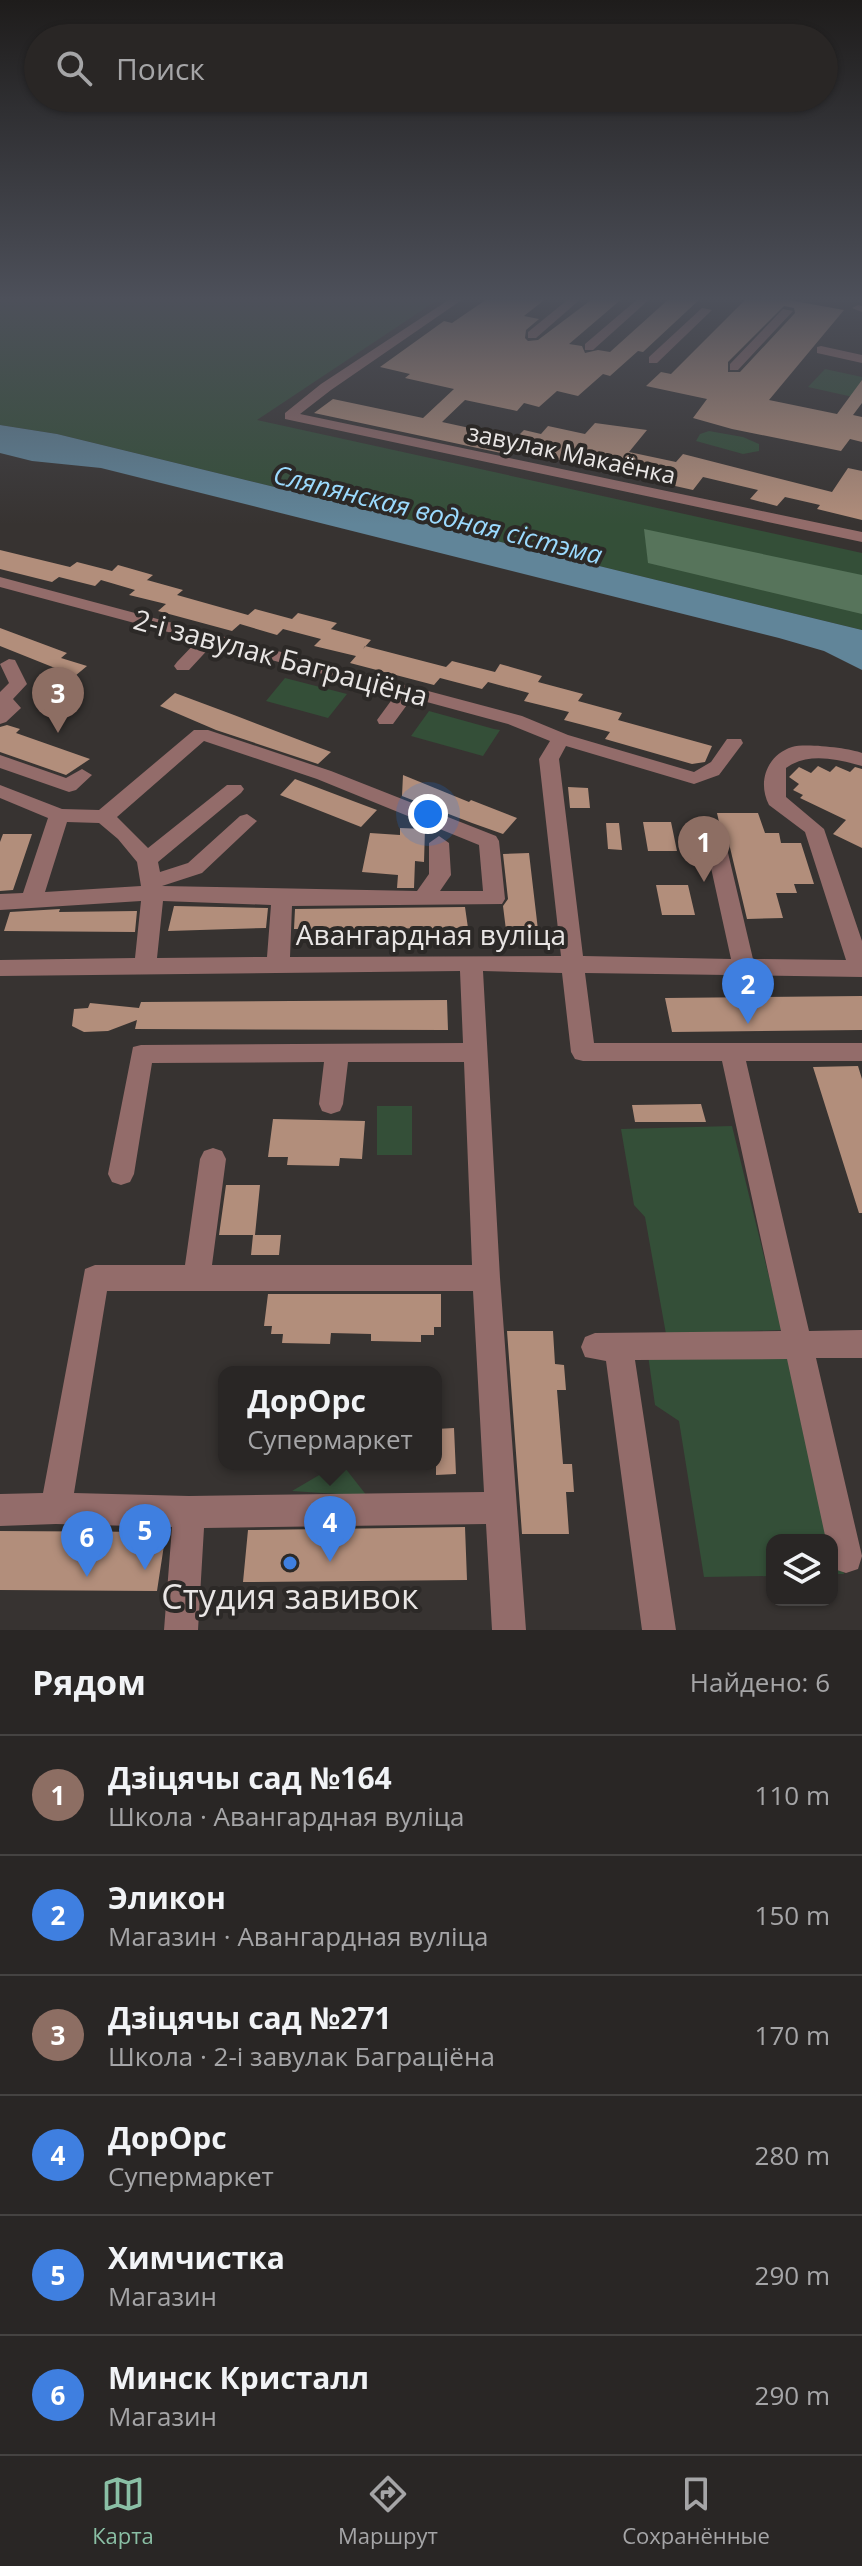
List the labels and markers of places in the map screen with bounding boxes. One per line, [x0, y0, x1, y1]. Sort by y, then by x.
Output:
pin: 3 [32, 667, 84, 733]
pin: 1 [678, 816, 730, 882]
pin: 2 [722, 958, 774, 1024]
pin: 4 [304, 1496, 356, 1562]
pin: 5 [119, 1504, 171, 1570]
pin: 6 [61, 1511, 113, 1577]
marker: Студия завивок [281, 1554, 299, 1572]
place label: Студия завивок [161, 1573, 419, 1619]

